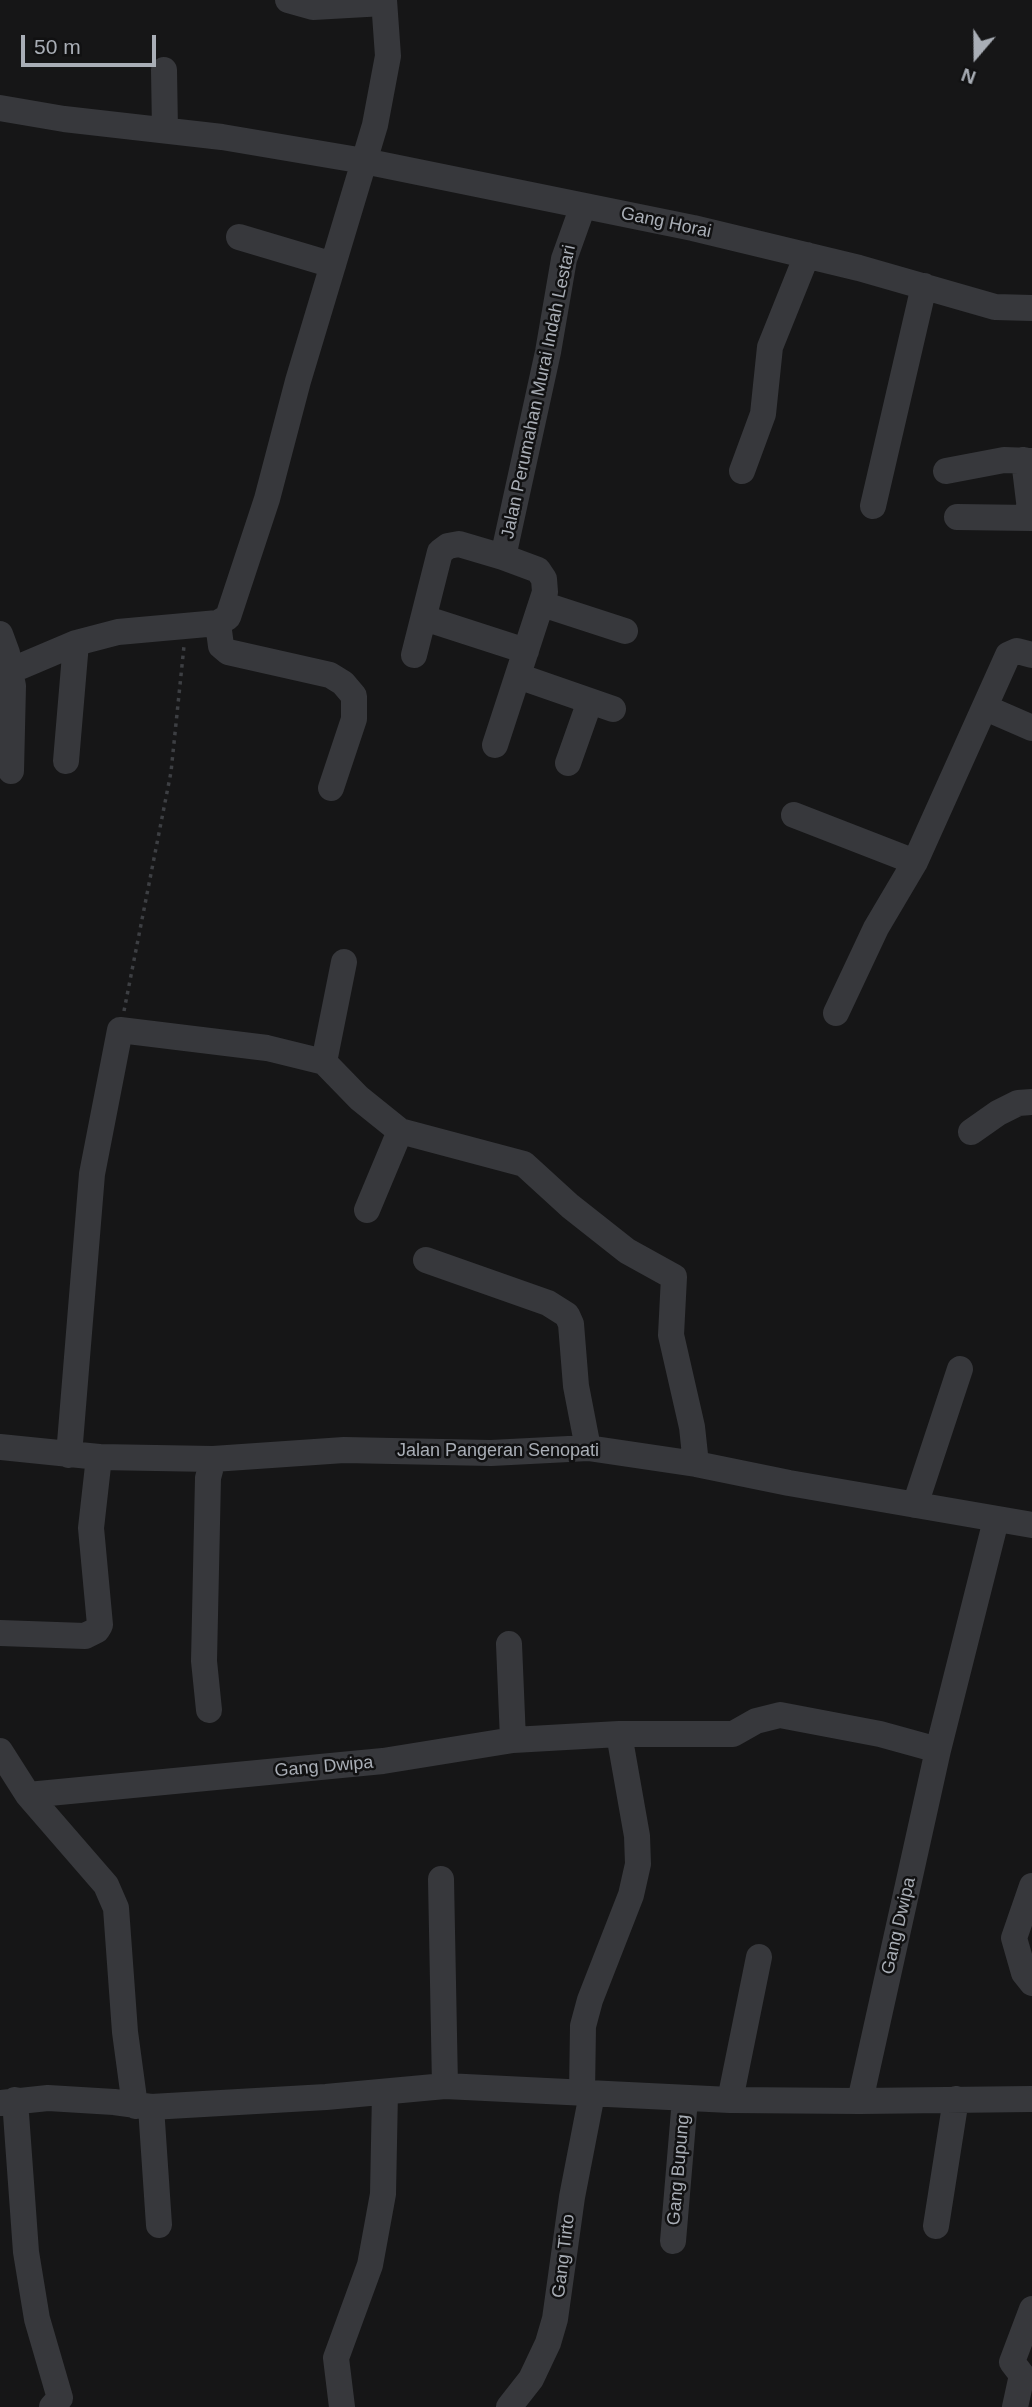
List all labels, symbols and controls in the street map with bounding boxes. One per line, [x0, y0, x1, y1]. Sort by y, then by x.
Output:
scale bar [24, 21, 159, 65]
north arrow [941, 21, 1011, 91]
text: 50 m [34, 35, 81, 58]
text: N [959, 64, 979, 88]
street label: Gang Horai [619, 203, 713, 243]
street label: Jalan Perumahan Murai Indah Lestari [497, 243, 581, 541]
street label: Jalan Pangeran Senopati [397, 1440, 599, 1462]
street label: Gang Dwipa [274, 1752, 374, 1782]
street label: Gang Dwipa [877, 1875, 921, 1977]
street label: Gang Bupung [663, 2114, 695, 2226]
street label: Gang Tirto [548, 2213, 580, 2299]

